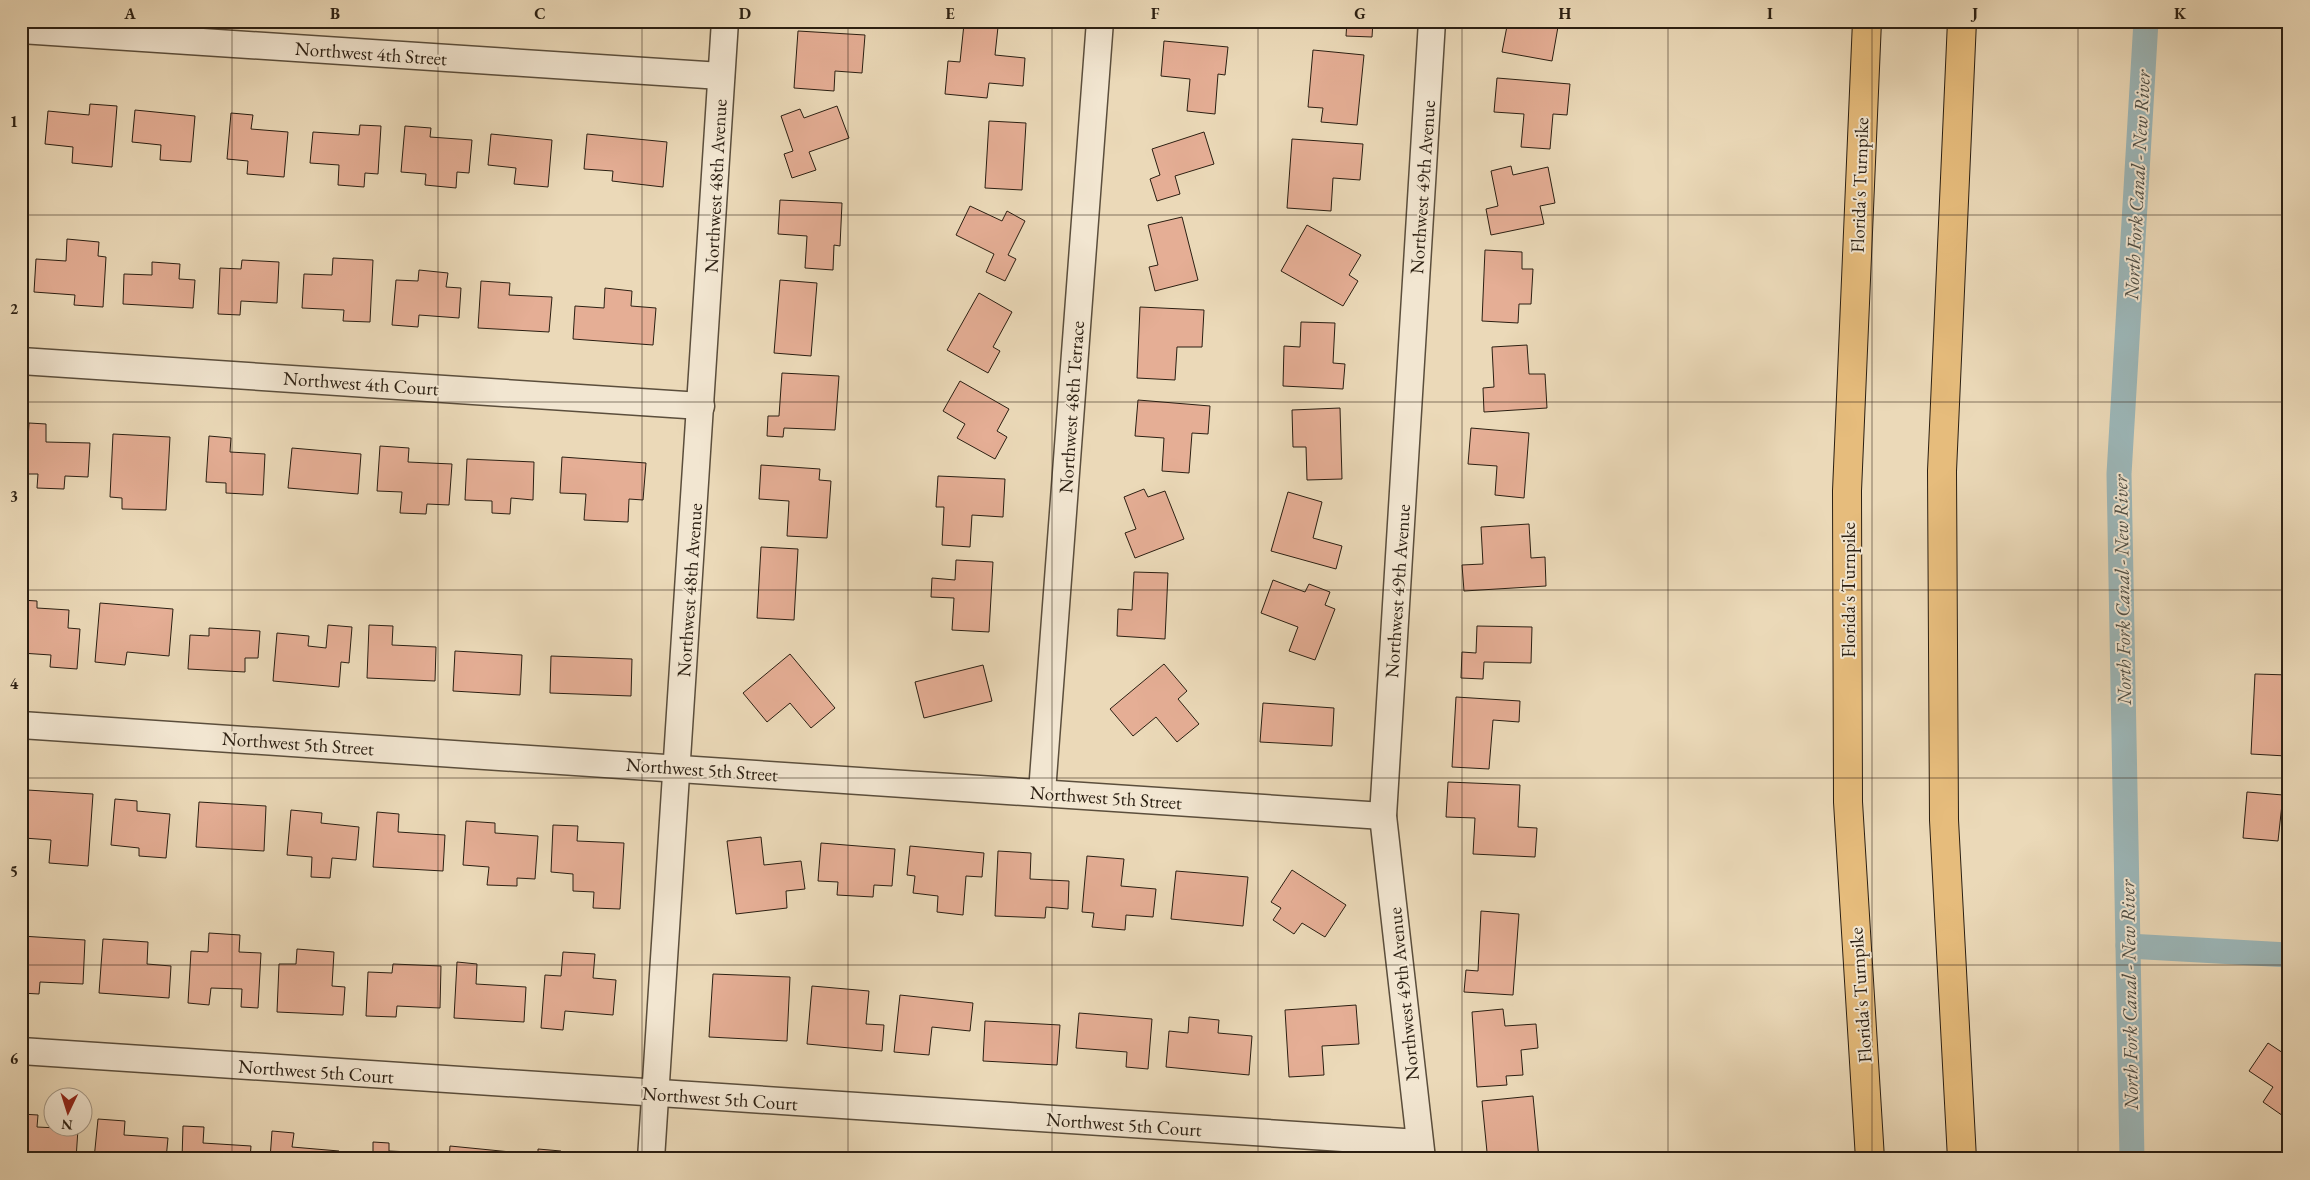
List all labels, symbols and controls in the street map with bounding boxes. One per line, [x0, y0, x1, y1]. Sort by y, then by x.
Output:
text: A [123, 3, 136, 24]
text: B [330, 3, 340, 24]
text: C [534, 3, 546, 24]
text: D [739, 3, 751, 24]
text: E [945, 3, 955, 24]
text: F [1151, 3, 1160, 24]
text: G [1354, 3, 1366, 24]
text: H [1559, 3, 1572, 24]
text: I [1767, 3, 1773, 24]
text: J [1970, 3, 1978, 24]
text: K [2174, 3, 2187, 24]
street label: Northwest 4th Street [294, 36, 448, 71]
water label: North Fork Canal - New River [2118, 68, 2156, 302]
street label: Northwest 48th Avenue [698, 98, 733, 274]
street label: Northwest 49th Avenue [1404, 99, 1441, 275]
text: 1 [10, 111, 18, 132]
street label: Florida's Turnpike [1845, 117, 1874, 253]
text: 2 [10, 298, 19, 319]
street label: Northwest 48th Terrace [1053, 320, 1090, 494]
street label: Northwest 4th Court [282, 366, 440, 401]
water label: North Fork Canal - New River [2107, 473, 2137, 706]
text: 3 [10, 486, 18, 507]
street label: Northwest 48th Avenue [671, 502, 708, 678]
street label: Northwest 49th Avenue [1379, 503, 1416, 679]
street label: Florida's Turnpike [1836, 522, 1861, 658]
text: 4 [10, 673, 19, 694]
street label: Northwest 5th Street [221, 726, 375, 761]
street label: Northwest 5th Street [625, 752, 779, 787]
street label: Northwest 5th Street [1029, 780, 1183, 815]
text: 5 [10, 861, 18, 882]
water label: North Fork Canal - New River [2114, 878, 2144, 1111]
street label: Northwest 49th Avenue [1382, 906, 1425, 1082]
street label: Florida's Turnpike [1843, 926, 1878, 1063]
text: 6 [10, 1048, 19, 1069]
street label: Northwest 5th Court [237, 1054, 395, 1089]
street label: Northwest 5th Court [641, 1081, 799, 1116]
north arrow [42, 1088, 92, 1138]
street label: Northwest 5th Court [1045, 1107, 1203, 1142]
text: N [60, 1116, 73, 1134]

